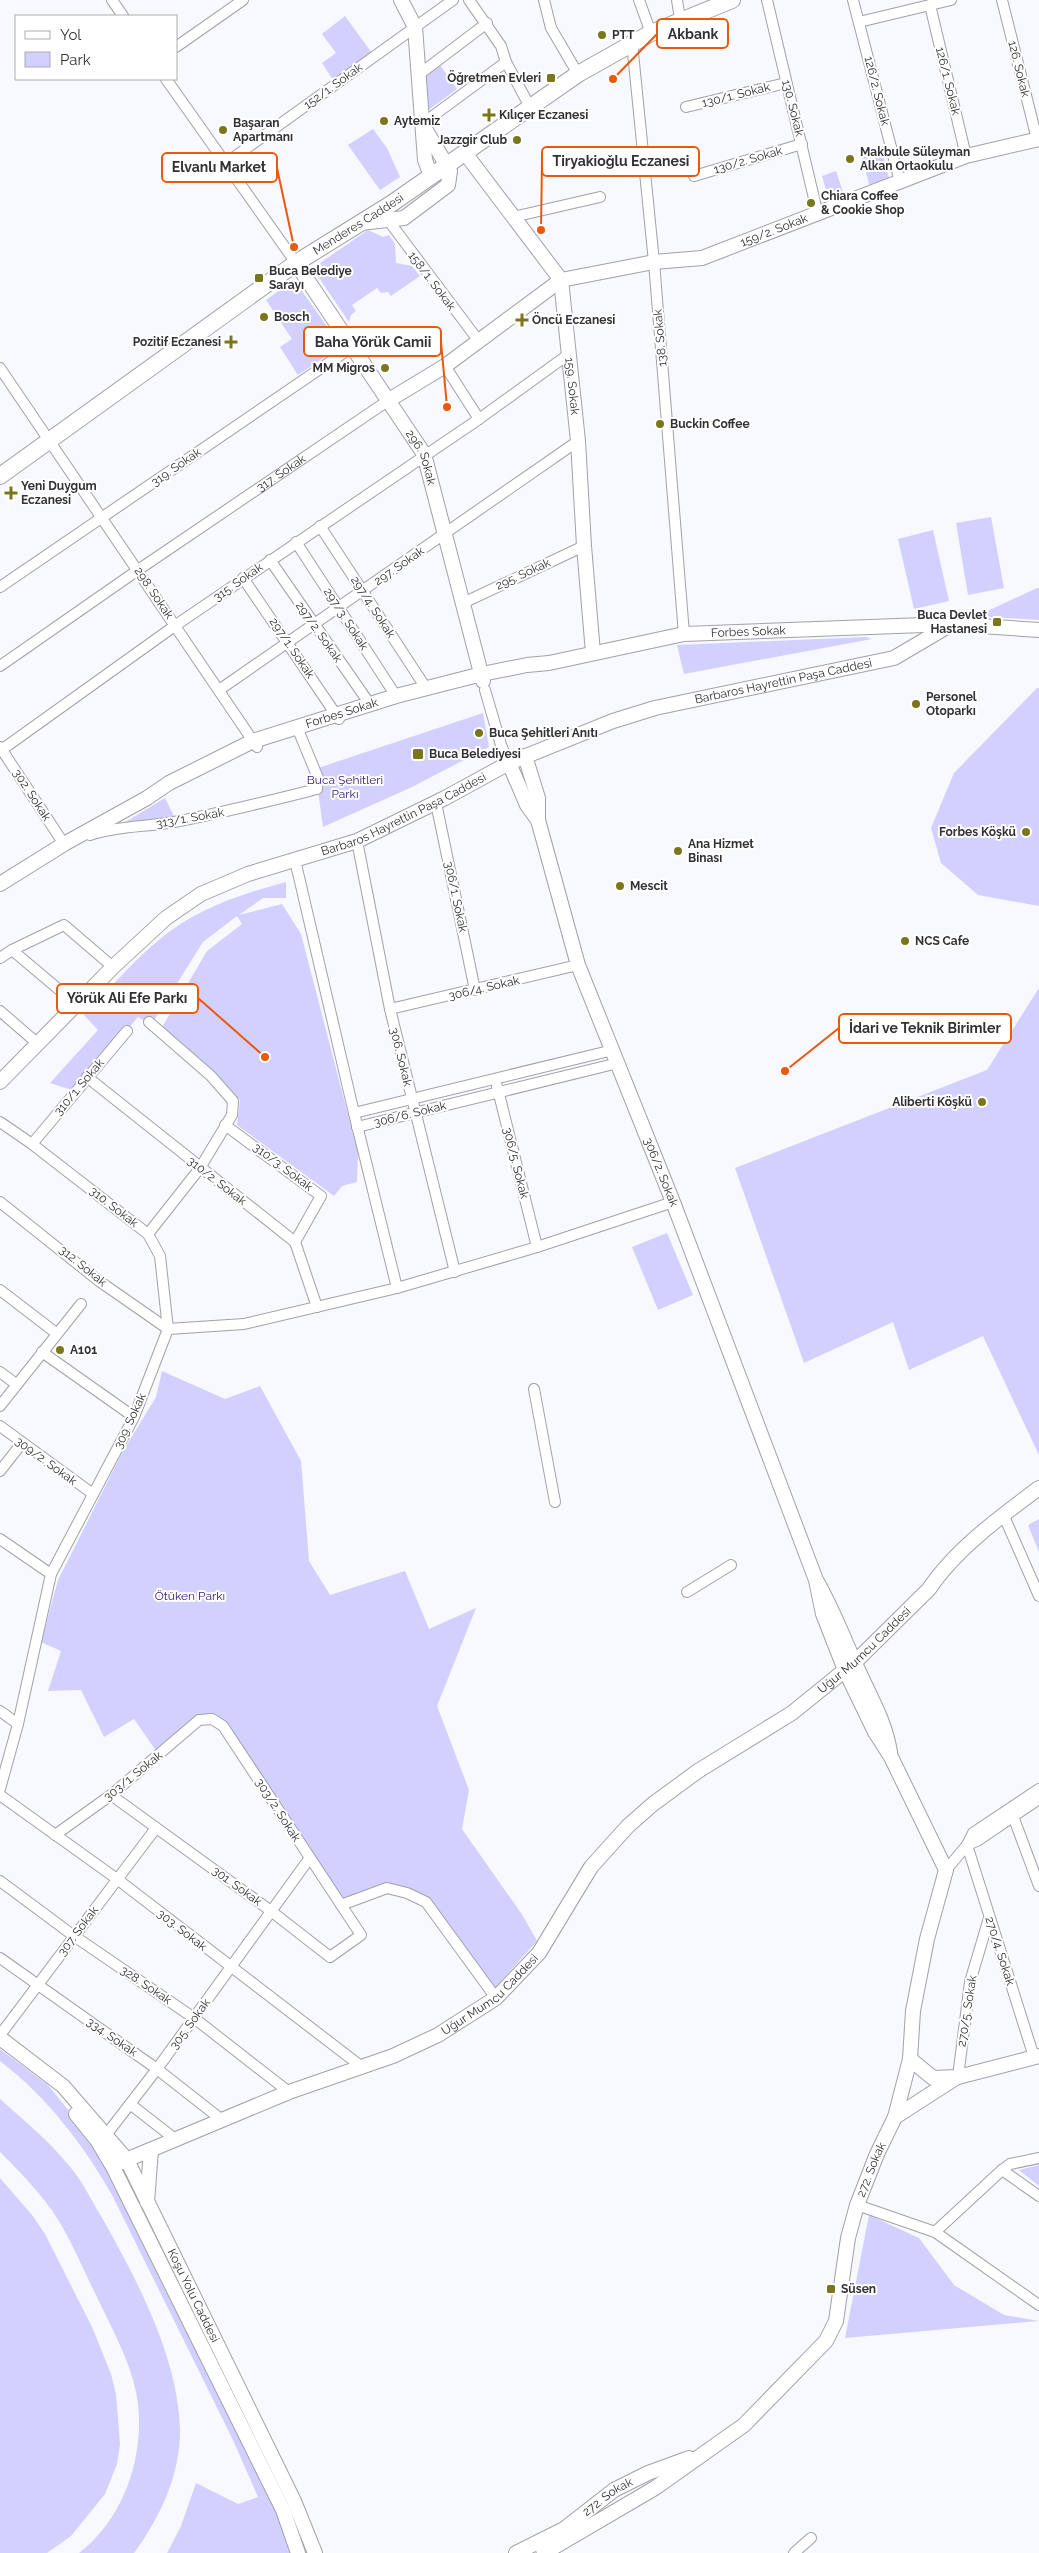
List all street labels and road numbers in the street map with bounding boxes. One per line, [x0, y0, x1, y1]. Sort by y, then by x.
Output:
street label: 126. Sokak [1005, 39, 1033, 99]
street label: 126/1. Sokak [933, 45, 963, 117]
street label: 126/2. Sokak [862, 55, 893, 128]
street label: 152/1. Sokak [301, 60, 366, 112]
street label: 130. Sokak [779, 78, 807, 138]
street label: 130/1. Sokak [700, 80, 772, 110]
street label: 130/2. Sokak [712, 143, 785, 177]
street label: Menderes Caddesi [310, 191, 406, 258]
street label: 159/2. Sokak [738, 211, 810, 250]
street label: 158/1. Sokak [405, 249, 459, 314]
street label: 138. Sokak [650, 308, 669, 367]
street label: 159. Sokak [562, 357, 582, 416]
street label: 296. Sokak [403, 427, 439, 487]
street label: 319. Sokak [148, 444, 204, 489]
street label: 317. Sokak [254, 451, 309, 495]
street label: 297. Sokak [371, 543, 427, 588]
street label: 295. Sokak [493, 555, 553, 593]
street label: 315. Sokak [211, 560, 266, 604]
street label: 298. Sokak [132, 564, 177, 622]
street label: 297/4. Sokak [348, 574, 398, 641]
street label: 297/3. Sokak [321, 585, 372, 653]
street label: 297/2. Sokak [293, 599, 346, 666]
street label: 297/1. Sokak [267, 615, 318, 681]
street label: Forbes Sokak [711, 623, 787, 640]
street label: Barbaros Hayrettin Paşa Caddesi [694, 656, 873, 706]
street label: Forbes Sokak [304, 695, 380, 731]
street label: 302. Sokak [10, 766, 54, 824]
street label: Barbaros Hayrettin Paşa Caddesi [319, 770, 488, 858]
street label: 313/1. Sokak [155, 805, 226, 831]
street label: 306/1. Sokak [442, 860, 470, 934]
street label: 306/4. Sokak [447, 973, 522, 1003]
street label: 306. Sokak [387, 1026, 415, 1088]
street label: 310/1. Sokak [51, 1055, 107, 1118]
street label: 306/6. Sokak [372, 1098, 448, 1130]
street label: 306/5. Sokak [500, 1126, 532, 1201]
street label: 306/2. Sokak [641, 1136, 681, 1209]
street label: 310/3. Sokak [250, 1140, 316, 1194]
street label: 310/2. Sokak [185, 1154, 250, 1209]
street label: 310. Sokak [87, 1184, 142, 1231]
street label: 312. Sokak [57, 1243, 110, 1290]
street label: 309. Sokak [111, 1390, 149, 1451]
street label: 309/2. Sokak [12, 1434, 80, 1488]
street label: Uğur Mumcu Caddesi [815, 1604, 914, 1696]
street label: 303/1. Sokak [101, 1748, 166, 1804]
street label: 303/2. Sokak [252, 1776, 304, 1845]
street label: 301. Sokak [209, 1863, 265, 1909]
street label: 307. Sokak [55, 1903, 102, 1958]
street label: 303. Sokak [154, 1906, 210, 1954]
street label: 270/4. Sokak [982, 1915, 1018, 1988]
street label: Uğur Mumcu Caddesi [439, 1951, 541, 2038]
street label: 328. Sokak [118, 1963, 175, 2008]
street label: 270/5. Sokak [954, 1974, 980, 2048]
street label: 305. Sokak [167, 1995, 213, 2052]
street label: 334. Sokak [84, 2015, 140, 2060]
street label: 272. Sokak [854, 2139, 889, 2199]
street label: Koşu Yolu Caddesi [165, 2246, 222, 2345]
street label: 272. Sokak [580, 2475, 636, 2519]

